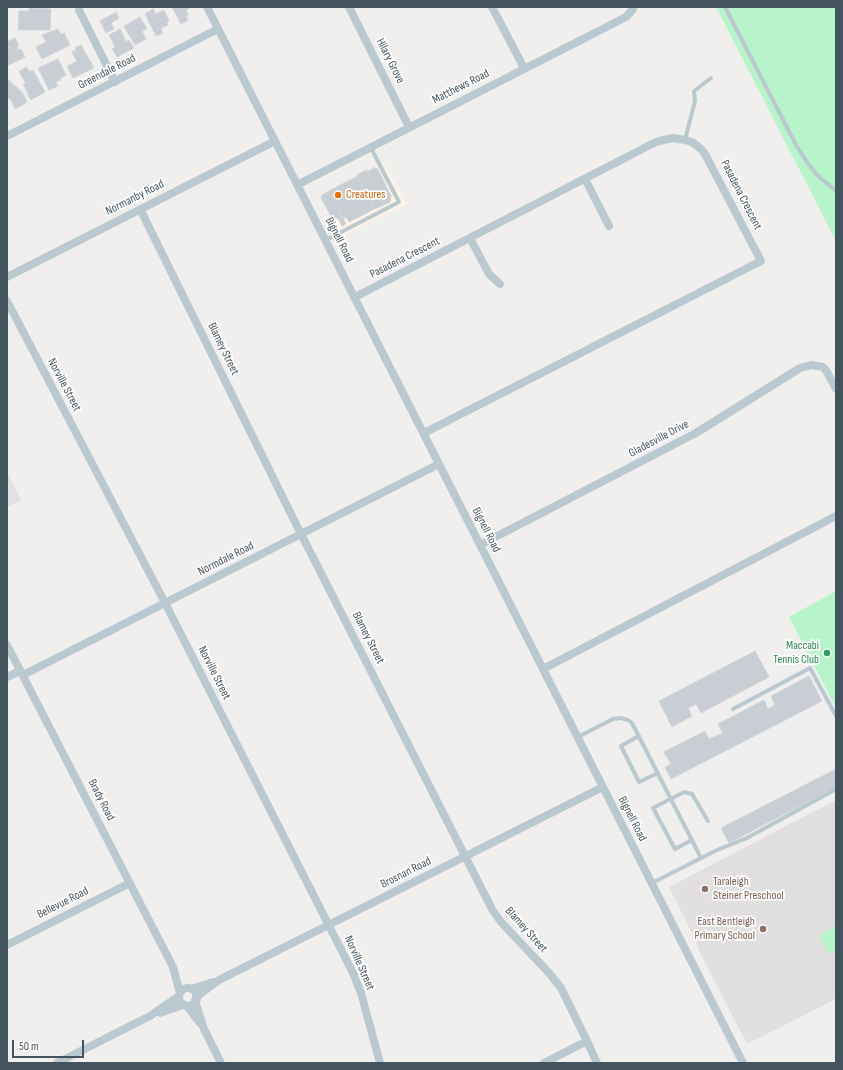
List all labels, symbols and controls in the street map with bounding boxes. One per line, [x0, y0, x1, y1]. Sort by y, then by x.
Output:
street label: Hilary Grove [373, 36, 407, 86]
street label: Greendale Road [76, 51, 138, 93]
street label: Matthews Road [430, 67, 492, 107]
street label: Pasadena Crescent [717, 158, 765, 232]
street label: Normanby Road [103, 177, 167, 219]
place label: Creatures [346, 188, 386, 202]
marker: Creatures [333, 190, 343, 200]
street label: Bignell Road [322, 215, 356, 265]
street label: Pasadena Crescent [368, 234, 442, 282]
street label: Blamey Street [204, 320, 242, 378]
street label: Norville Street [44, 356, 84, 414]
street label: Gladesville Drive [626, 417, 692, 461]
street label: Bignell Road [469, 505, 503, 555]
street label: Normdale Road [196, 539, 256, 579]
street label: Blamey Street [349, 610, 387, 666]
place label: Maccabi Tennis Club [773, 639, 819, 667]
street label: Norville Street [194, 644, 234, 702]
marker: Maccabi Tennis Club [822, 648, 832, 658]
street label: Brady Road [84, 777, 118, 823]
street label: Bignell Road [615, 794, 649, 844]
street label: Brosnan Road [378, 854, 434, 892]
place label: Taraleigh Steiner Preschool [713, 875, 784, 903]
street label: Bellevue Road [35, 884, 91, 922]
marker: Taraleigh Steiner Preschool [700, 884, 710, 894]
street label: Blamey Street [502, 904, 550, 956]
place label: East Bentleigh Primary School [695, 915, 755, 943]
marker: East Bentleigh Primary School [758, 924, 768, 934]
street label: Norville Street [341, 934, 377, 992]
scale bar [14, 1032, 86, 1058]
text: 50 m [19, 1039, 39, 1054]

